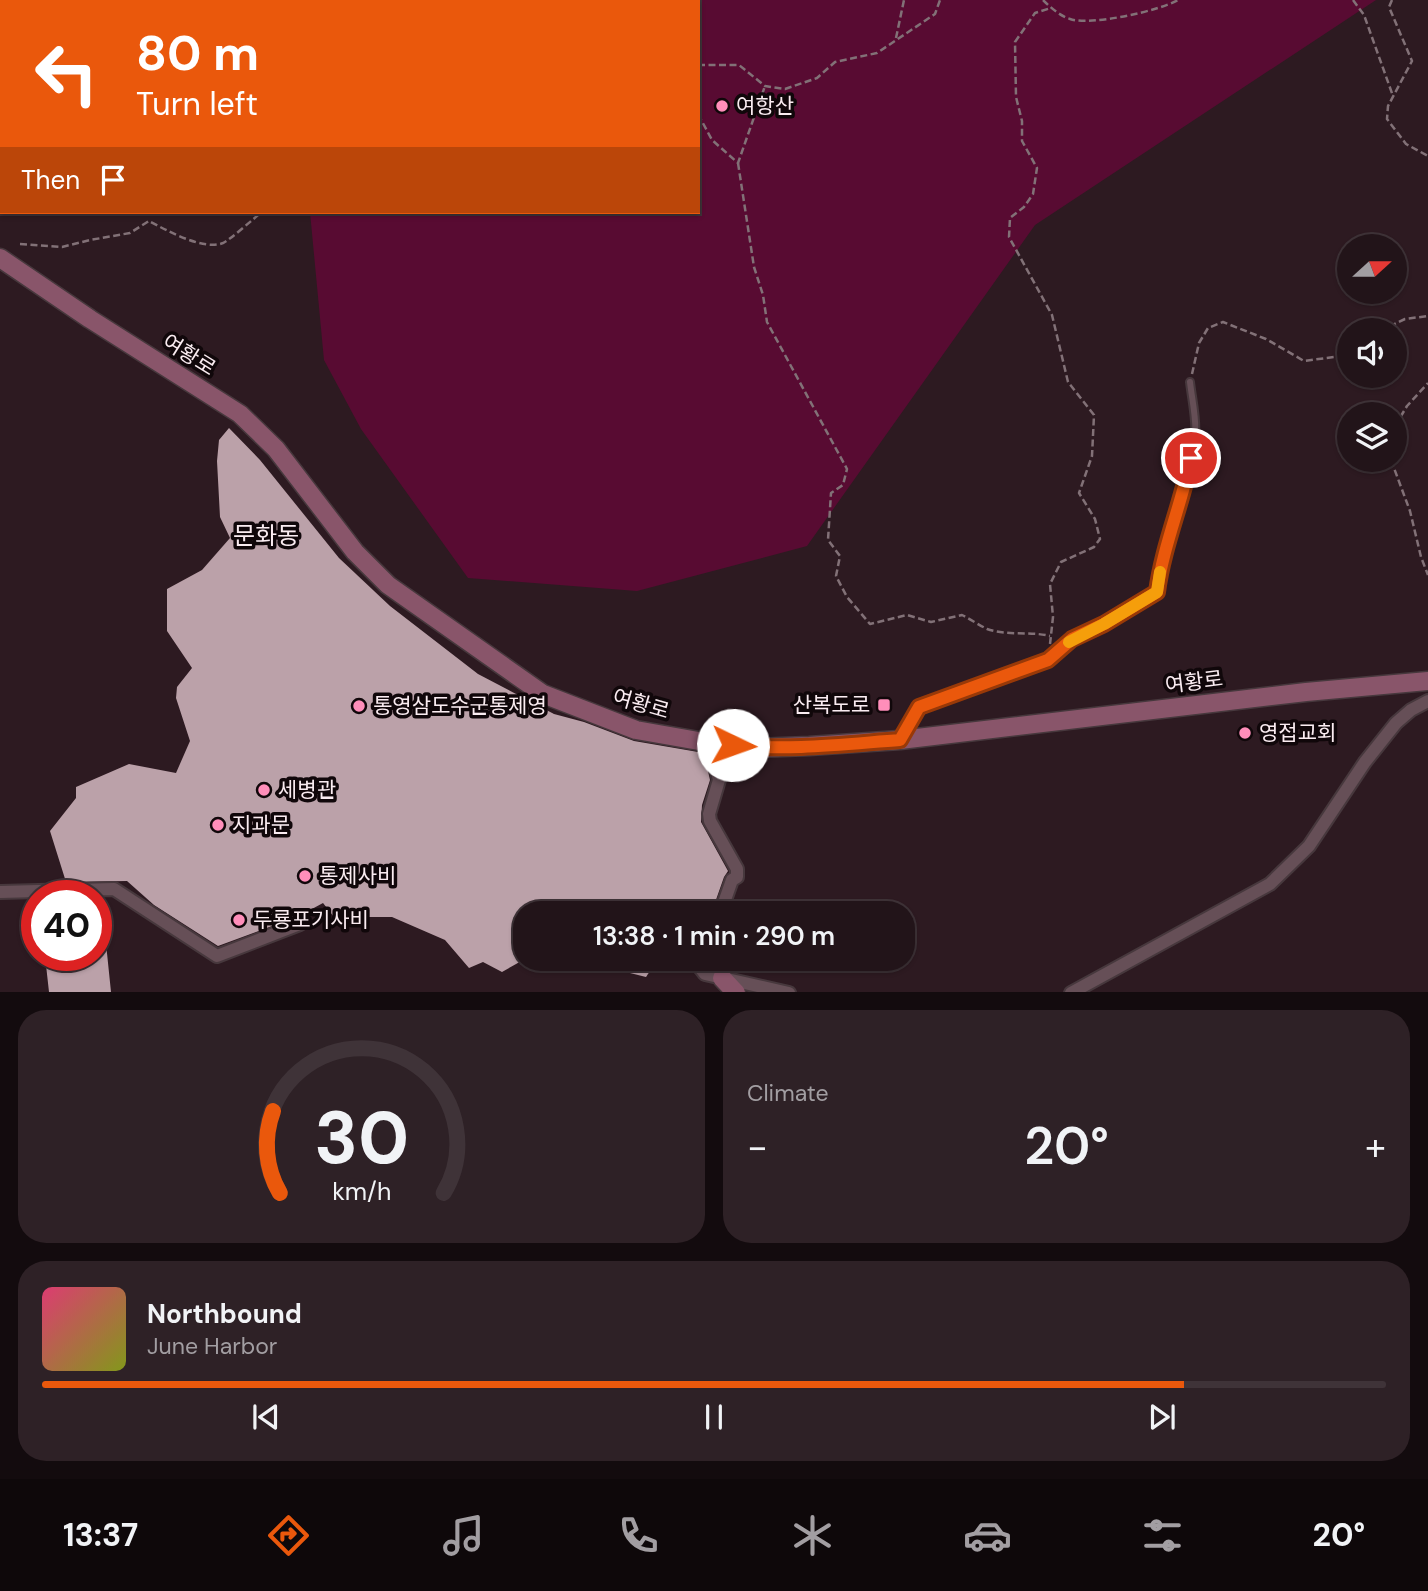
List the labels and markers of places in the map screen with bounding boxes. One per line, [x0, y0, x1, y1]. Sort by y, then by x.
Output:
place label: 여항산 [736, 92, 794, 120]
marker: 여항산 [714, 98, 730, 114]
pin [1161, 428, 1221, 488]
place label: 산복도로 [793, 691, 870, 719]
place label: 통영삼도수군통제영 [373, 692, 547, 720]
marker: 산복도로 [876, 697, 892, 713]
marker: 통영삼도수군통제영 [351, 698, 367, 714]
place label: 영접교회 [1259, 719, 1336, 747]
marker: 영접교회 [1237, 725, 1253, 741]
place label: 세병관 [278, 776, 336, 804]
marker: 세병관 [256, 782, 272, 798]
place label: 지과문 [232, 811, 290, 839]
marker: 지과문 [210, 817, 226, 833]
place label: 통제사비 [319, 862, 396, 890]
marker: 통제사비 [297, 868, 313, 884]
place label: 두룡포기사비 [253, 906, 369, 934]
marker: 두룡포기사비 [231, 912, 247, 928]

